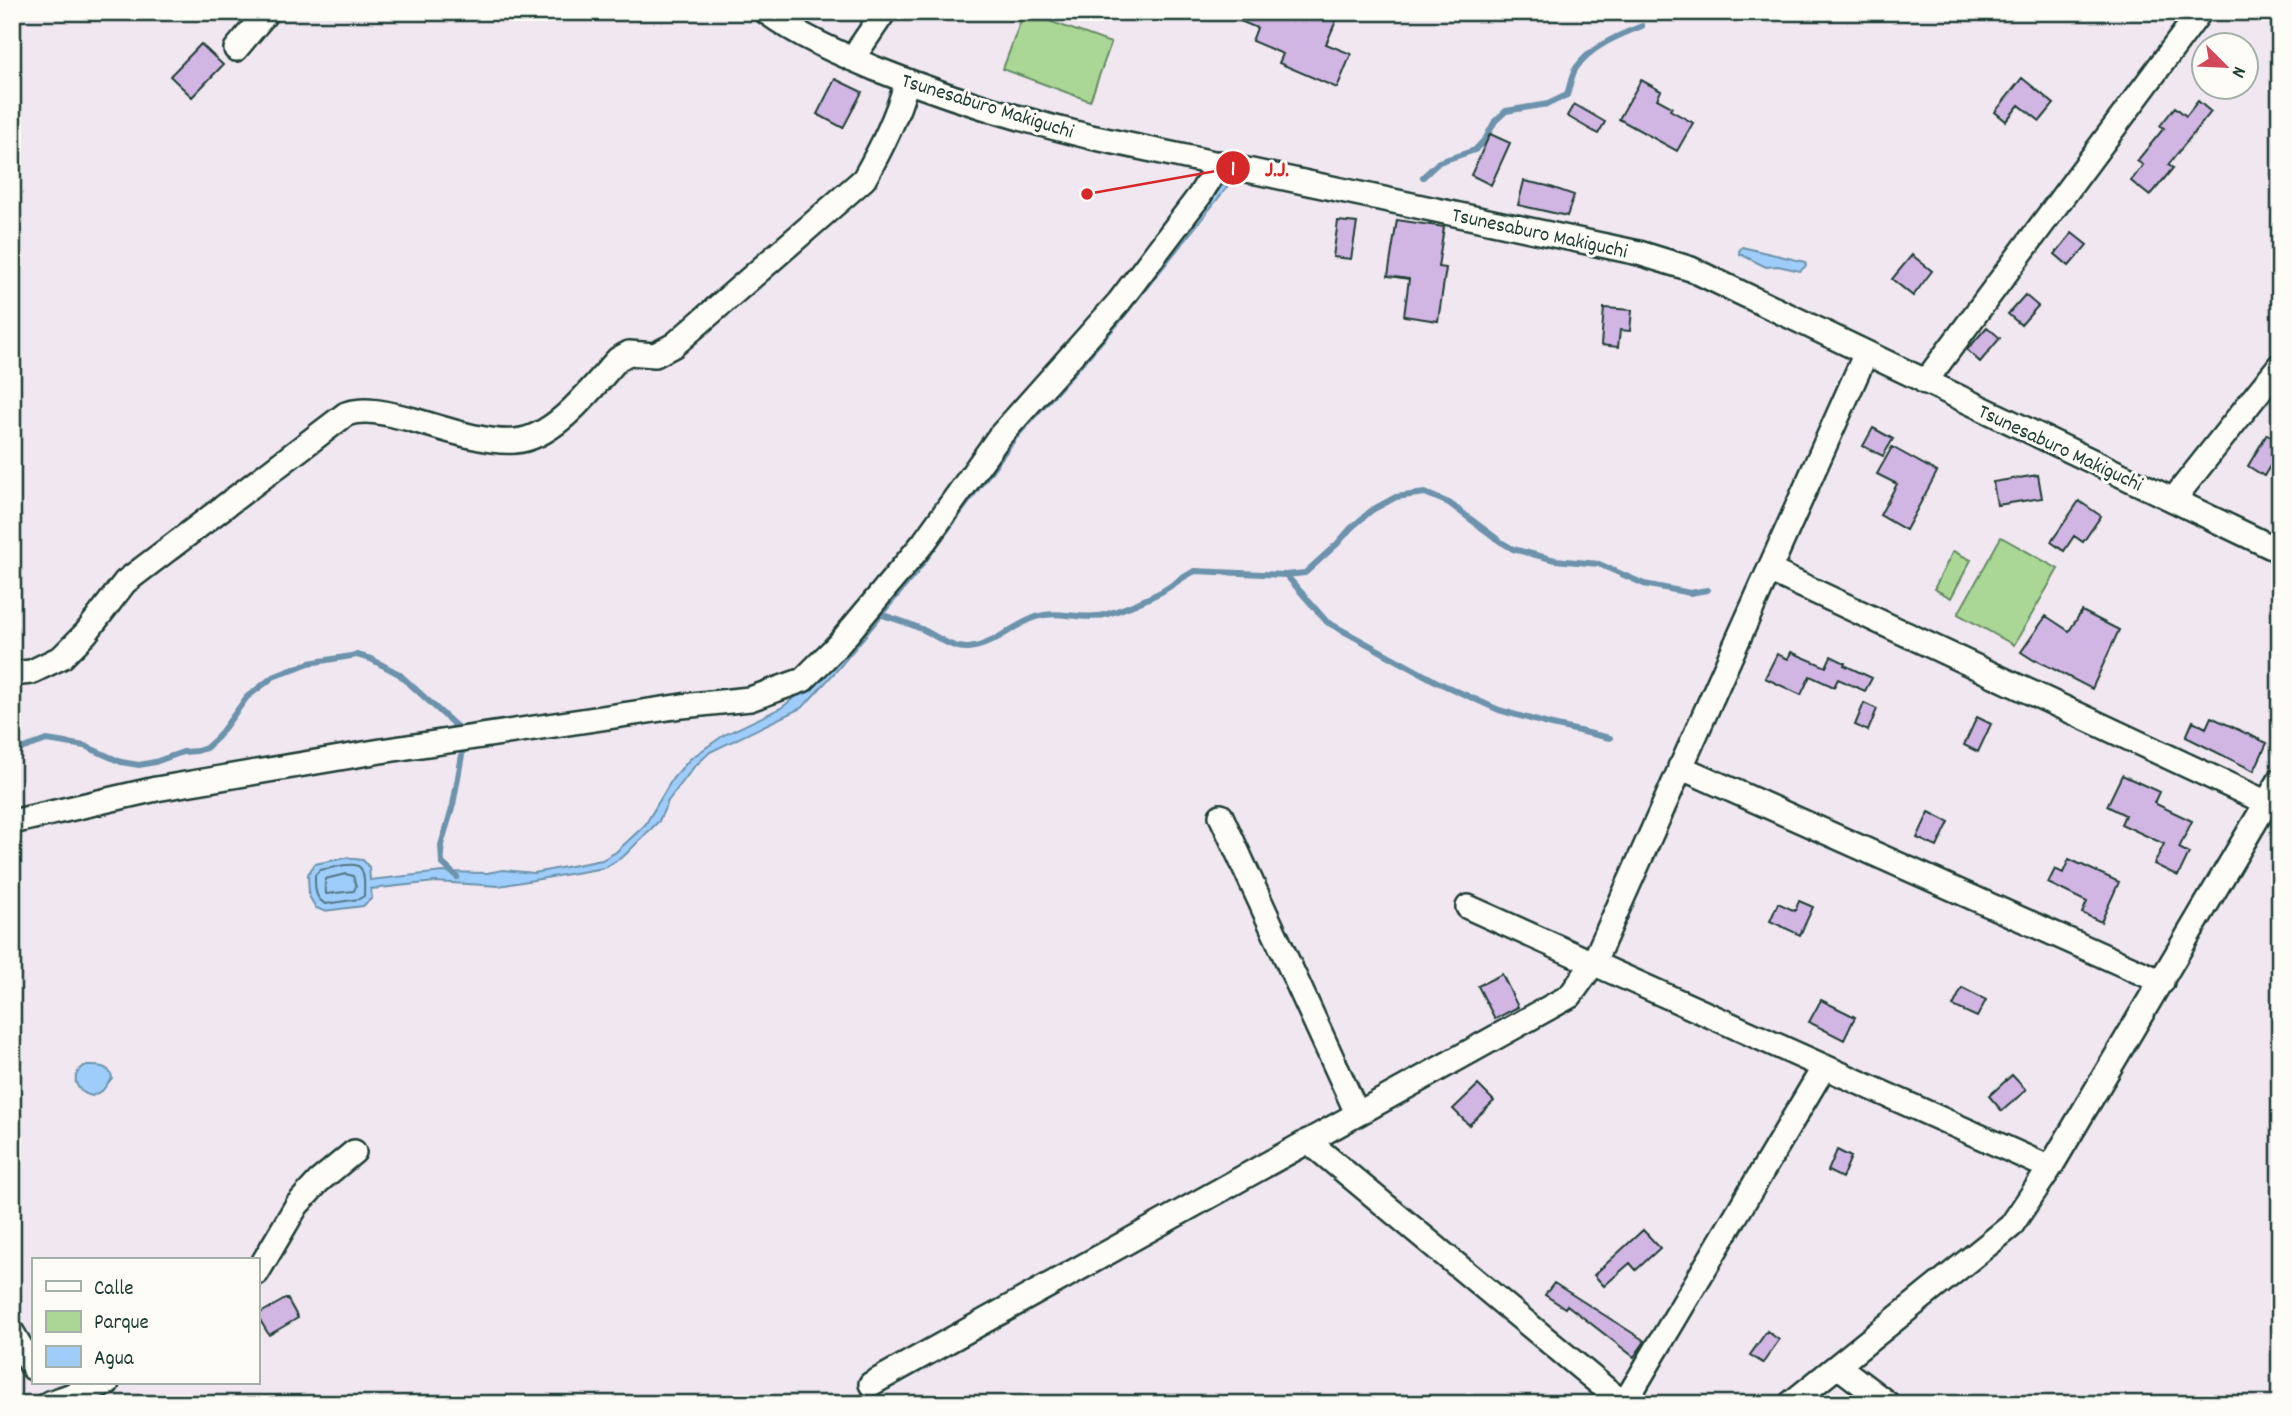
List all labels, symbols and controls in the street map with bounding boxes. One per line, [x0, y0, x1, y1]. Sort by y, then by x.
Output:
north arrow [2190, 32, 2260, 102]
text: N [2223, 62, 2252, 81]
street label: Tsunesaburo Makiguchi [897, 67, 1077, 148]
callout: J.J. [1216, 146, 1303, 190]
text: J.J. [1265, 155, 1289, 188]
text: 1 [1231, 156, 1235, 186]
street label: Tsunesaburo Makiguchi [1449, 202, 1630, 268]
street label: Tsunesaburo Makiguchi [1972, 398, 2147, 501]
legend [32, 1258, 259, 1384]
text: Calle [94, 1275, 133, 1305]
text: Parque [94, 1309, 149, 1339]
text: Agua [94, 1345, 135, 1375]

